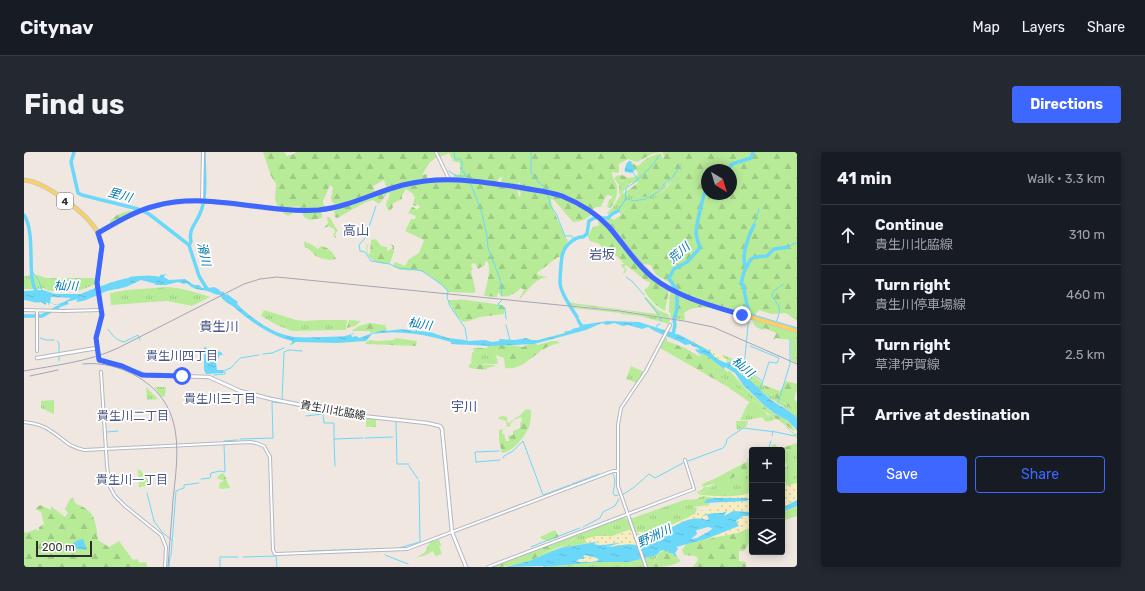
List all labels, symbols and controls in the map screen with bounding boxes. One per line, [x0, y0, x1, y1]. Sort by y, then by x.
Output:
text: Citynav [20, 16, 93, 39]
text: Map [973, 19, 1000, 36]
text: Layers [1022, 19, 1065, 36]
text: Share [1087, 19, 1125, 36]
button: Directions [1012, 86, 1121, 123]
text: Find us [24, 88, 124, 121]
north arrow [701, 164, 737, 200]
text: 41 min [837, 168, 892, 188]
text: Walk · 3.3 km [1027, 171, 1105, 186]
water label: 里川 [107, 185, 135, 206]
road number: 4 [57, 193, 73, 209]
text: Continue [875, 216, 944, 234]
district label: 高山 [343, 223, 369, 238]
icon: ahead [837, 224, 859, 246]
text: 310 m [1069, 227, 1105, 242]
text: 貴生川北脇線 [875, 237, 953, 252]
water label: 荒川 [665, 239, 694, 266]
water label: 滑川 [194, 241, 214, 269]
district label: 岩坂 [589, 247, 615, 262]
text: Turn right [875, 276, 950, 294]
water label: 杣川 [54, 279, 80, 293]
icon: right [837, 284, 859, 306]
text: 460 m [1066, 287, 1105, 302]
text: 貴生川停車場線 [875, 297, 966, 312]
route end [733, 306, 751, 324]
water label: 杣川 [407, 315, 435, 333]
district label: 貴生川 [199, 319, 239, 334]
text: Turn right [875, 336, 950, 354]
icon: right [837, 344, 859, 366]
text: 2.5 km [1065, 347, 1105, 362]
district label: 貴生川四丁目 [146, 349, 218, 363]
water label: 杣川 [729, 354, 758, 381]
text: 草津伊賀線 [875, 357, 940, 372]
route start [173, 367, 191, 385]
district label: 貴生川三丁目 [184, 392, 256, 406]
street label: 貴生川北脇線 [299, 398, 367, 423]
district label: 宇川 [451, 399, 477, 414]
icon: arrive [837, 404, 859, 426]
text: Arrive at destination [875, 406, 1030, 424]
district label: 貴生川二丁目 [97, 409, 169, 423]
map controls [749, 447, 785, 555]
button: + [749, 447, 785, 483]
button: Save [837, 456, 967, 493]
button: Share [975, 456, 1105, 493]
district label: 貴生川一丁目 [96, 473, 168, 487]
button: − [749, 483, 785, 519]
button: layers [749, 519, 785, 555]
water label: 野洲川 [635, 521, 675, 550]
scale bar [36, 539, 92, 558]
text: 200 m [42, 541, 75, 554]

